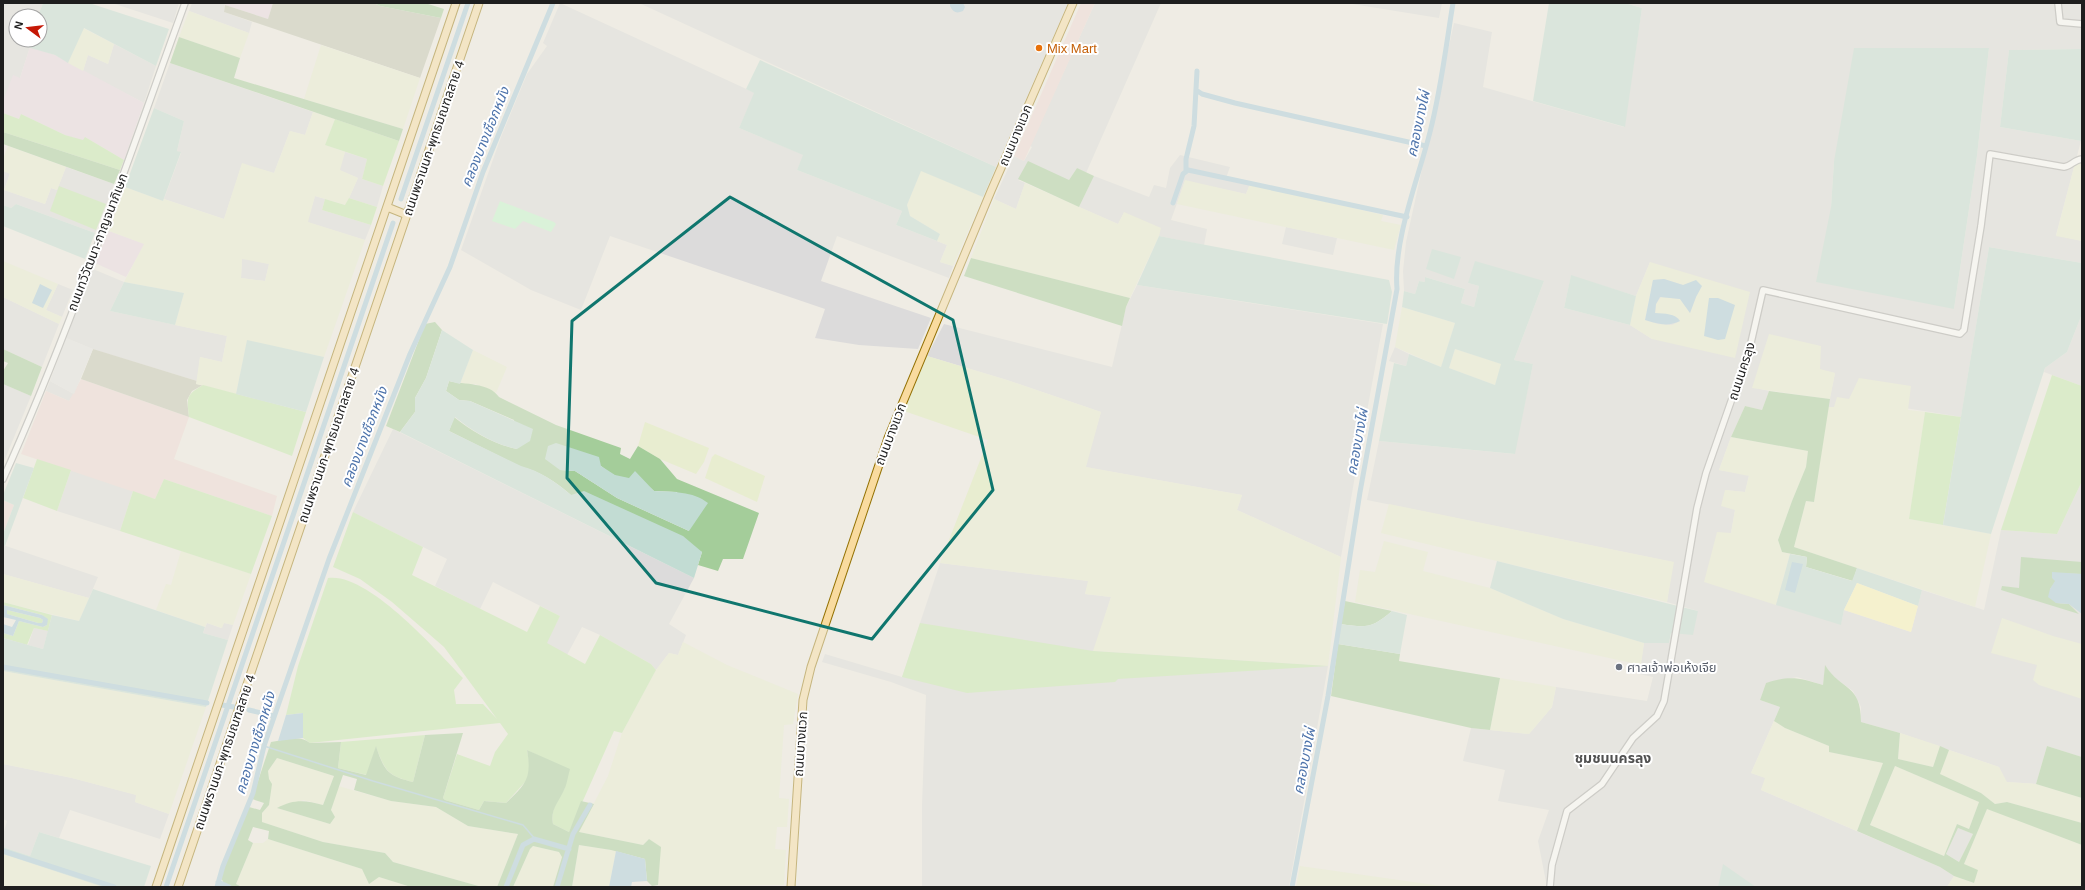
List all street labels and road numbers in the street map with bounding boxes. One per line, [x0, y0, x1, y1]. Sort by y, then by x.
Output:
street label: ถนนพรานนก-พุทธมณฑลสาย 4 [400, 59, 467, 218]
street label: ถนนบางแวก [996, 102, 1035, 168]
street label: ถนนทวีวัฒนา-กาญจนาภิเษก [64, 171, 131, 313]
street label: ถนนนครลุง [1725, 340, 1758, 402]
street label: ถนนพรานนก-พุทธมณฑลสาย 4 [295, 366, 362, 525]
street label: ถนนบางแวก [872, 401, 909, 467]
street label: ถนนพรานนก-พุทธมณฑลสาย 4 [191, 673, 258, 832]
street label: ถนนบางแวก [791, 711, 810, 777]

